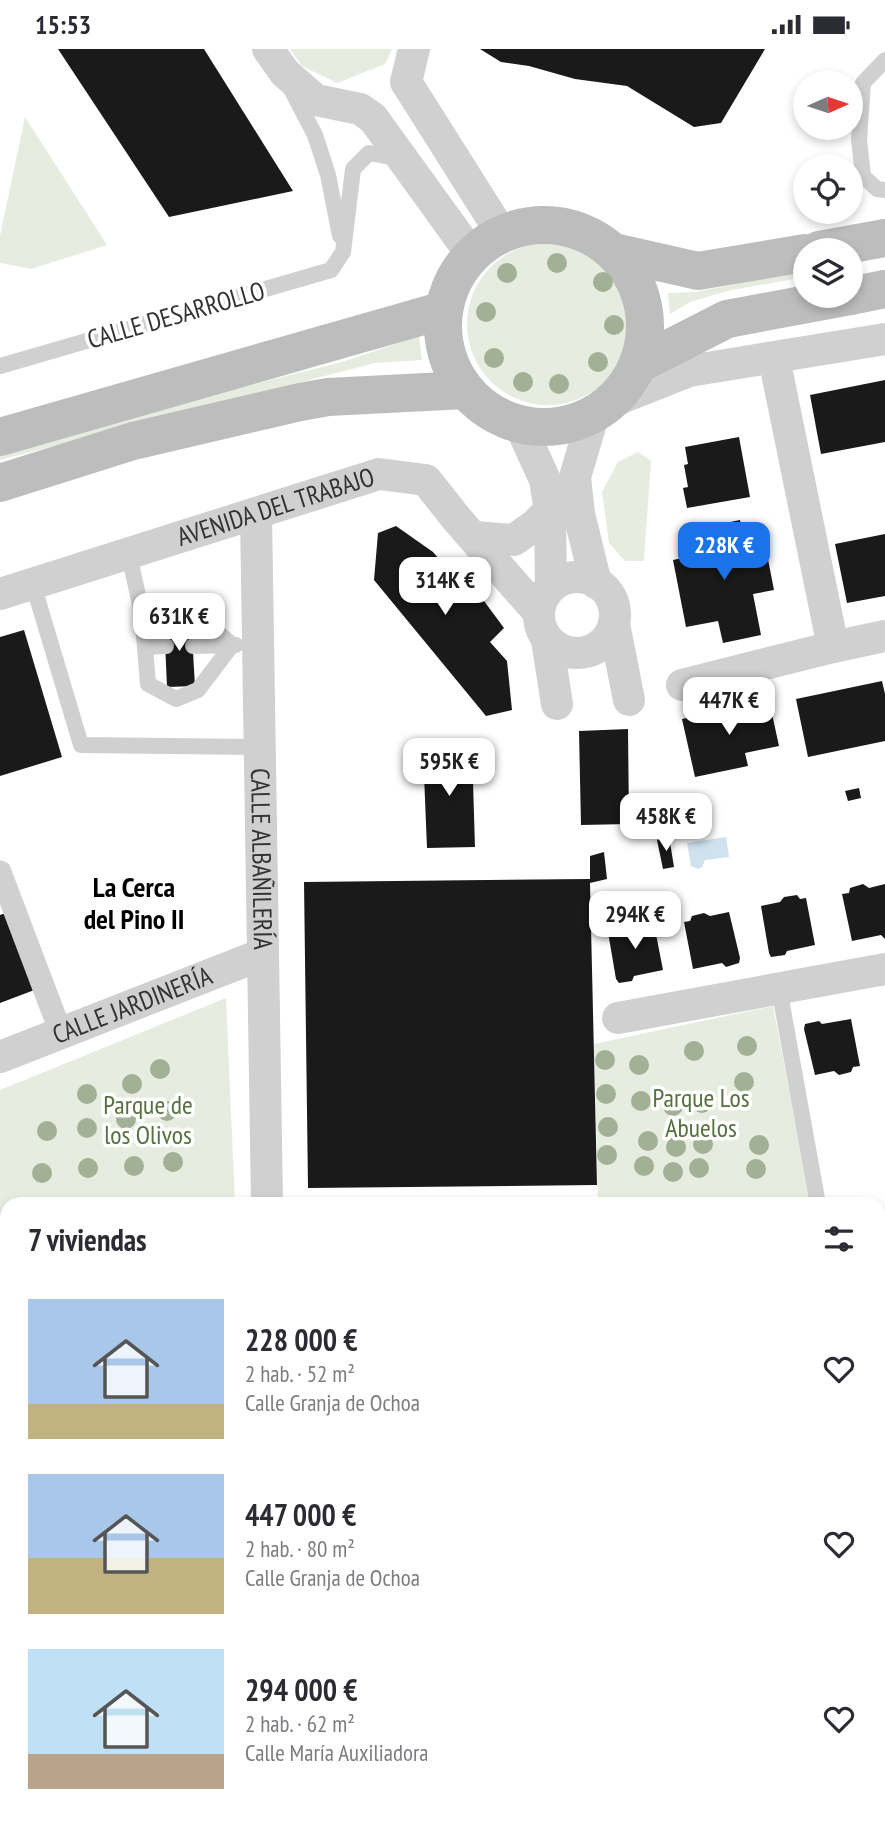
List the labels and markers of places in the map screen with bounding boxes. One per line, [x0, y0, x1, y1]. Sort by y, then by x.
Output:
pin: 228K € [667, 523, 781, 582]
pin: 314K € [388, 557, 502, 617]
pin: 631K € [122, 593, 236, 653]
pin: 447K € [672, 677, 786, 737]
pin: 595K € [392, 739, 506, 798]
pin: 458K € [609, 793, 723, 853]
pin: 294K € [578, 891, 692, 951]

